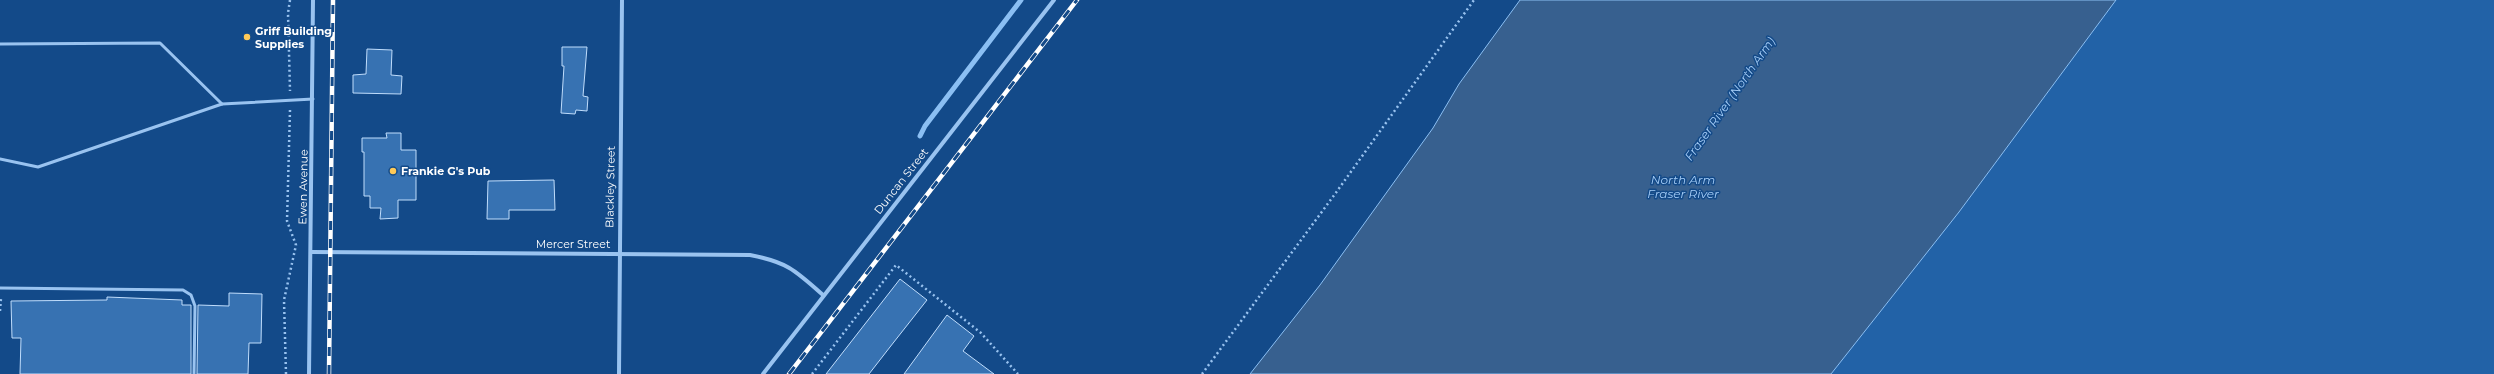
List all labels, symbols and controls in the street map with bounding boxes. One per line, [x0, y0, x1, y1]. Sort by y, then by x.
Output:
place label: Griff Building Supplies [255, 24, 332, 51]
marker: Griff Building Supplies [242, 32, 252, 42]
water label: Fraser River (North Arm) [1681, 34, 1778, 163]
street label: Blackley Street [602, 145, 618, 228]
street label: Duncan Street [871, 145, 932, 217]
street label: Ewen Avenue [295, 149, 311, 225]
place label: Frankie G's Pub [401, 164, 491, 178]
marker: Frankie G's Pub [388, 166, 398, 176]
water label: North Arm Fraser River [1647, 172, 1719, 201]
street label: Mercer Street [536, 237, 611, 251]

